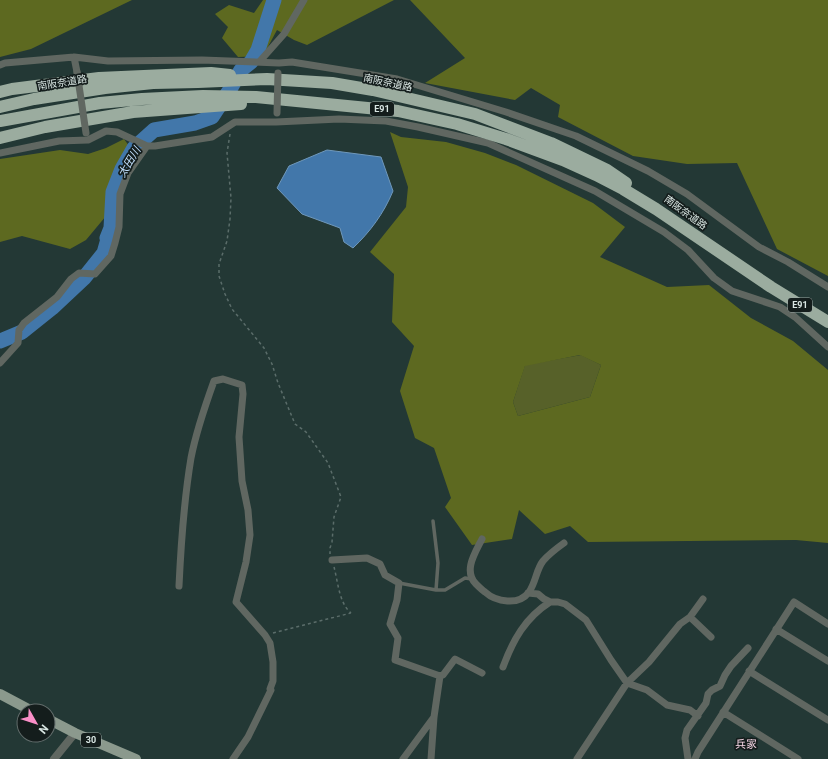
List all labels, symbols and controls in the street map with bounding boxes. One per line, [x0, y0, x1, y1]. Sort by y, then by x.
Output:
street label: 南阪奈道路 [362, 72, 413, 93]
street label: 南阪奈道路 [37, 73, 88, 92]
road number: E91 [370, 102, 394, 116]
water label: 太田川 [115, 144, 144, 180]
street label: 南阪奈道路 [662, 193, 709, 232]
road number: E91 [788, 298, 812, 312]
north arrow [16, 703, 56, 743]
text: N [36, 722, 51, 736]
road number: 30 [81, 733, 101, 747]
district label: 兵家 [735, 738, 757, 751]

